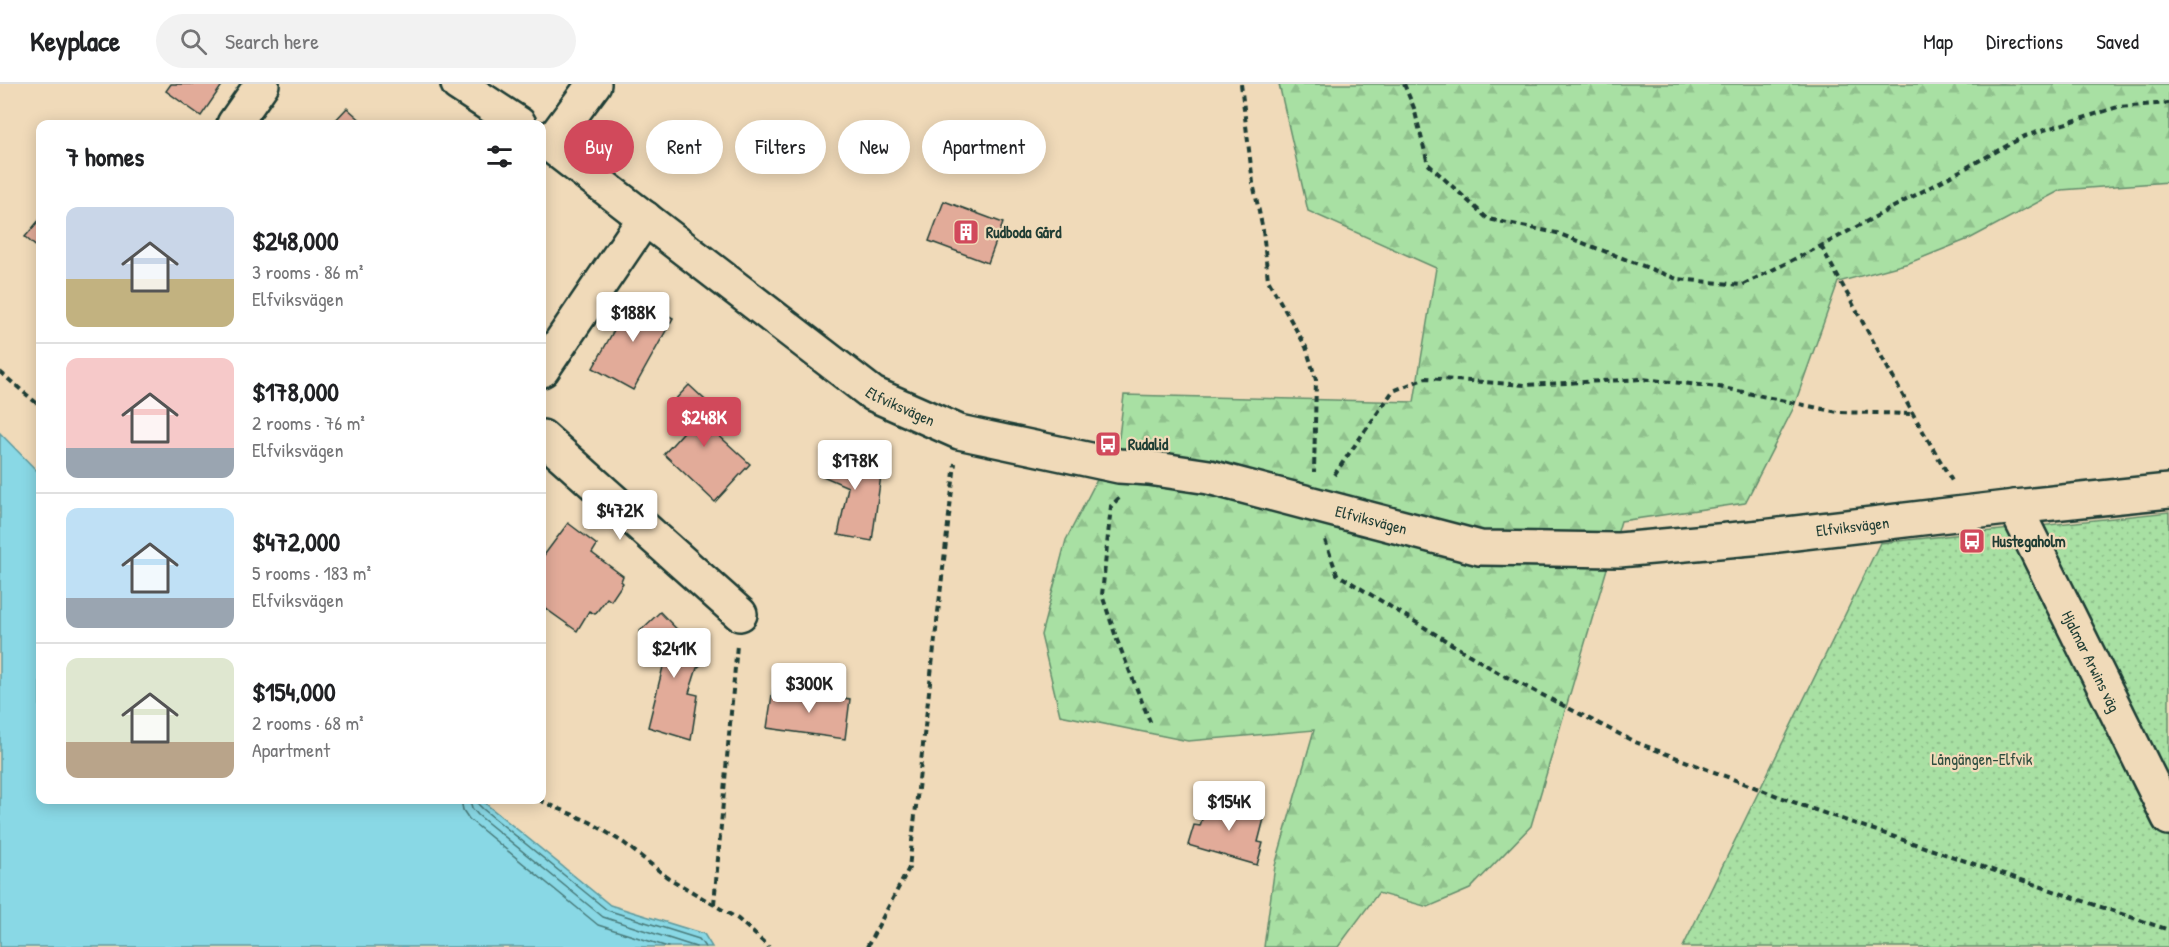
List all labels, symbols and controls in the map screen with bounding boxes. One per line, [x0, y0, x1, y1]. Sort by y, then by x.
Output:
search box [156, 14, 576, 68]
text: Keyplace [30, 22, 120, 60]
icon: search [177, 25, 210, 58]
text: Search here [225, 26, 319, 56]
text: Map [1923, 27, 1953, 56]
text: Directions [1986, 27, 2063, 56]
text: Saved [2096, 27, 2139, 56]
chip: Buy [564, 120, 634, 174]
chip: Rent [646, 120, 723, 174]
chip: Filters [735, 120, 826, 174]
chip: New [838, 120, 910, 174]
chip: Apartment [922, 120, 1046, 174]
text: 7 homes [66, 139, 144, 174]
icon: filters [483, 140, 516, 173]
building icon: Rudboda Gård [951, 217, 981, 247]
place label: Rudboda Gård [986, 221, 1062, 243]
text: $248,000 [252, 223, 339, 258]
icon: home [114, 231, 186, 303]
text: 3 rooms · 86 m² [252, 258, 363, 285]
text: Elfviksvägen [252, 285, 344, 312]
pin: $188K [591, 292, 675, 343]
text: $188K [610, 298, 656, 325]
text: $178,000 [252, 374, 339, 409]
street label: Elfviksvägen [861, 381, 939, 431]
icon: home [114, 382, 186, 454]
pin: $248K [662, 397, 746, 448]
text: $248K [681, 403, 727, 430]
text: 2 rooms · 76 m² [252, 409, 365, 436]
bus stop icon: Rudalid [1093, 429, 1123, 459]
place label: Rudalid [1128, 433, 1169, 455]
text: Elfviksvägen [252, 436, 344, 463]
pin: $178K [813, 440, 897, 491]
text: $178K [832, 446, 878, 473]
pin: $472K [578, 490, 662, 541]
text: $472K [596, 496, 644, 523]
street label: Elfviksvägen [1333, 500, 1410, 539]
street label: Elfviksvägen [1815, 511, 1890, 542]
text: $472,000 [252, 524, 340, 559]
bus stop icon: Hustegaholm [1957, 526, 1987, 556]
place label: Hustegaholm [1992, 530, 2066, 553]
icon: home [114, 532, 186, 604]
text: 5 rooms · 183 m² [252, 559, 371, 586]
text: Elfviksvägen [252, 586, 344, 613]
street label: Hjalmar Arwins väg [2057, 607, 2126, 716]
pin: $241K [632, 628, 716, 679]
text: $241K [652, 634, 696, 661]
pin: $300K [767, 663, 851, 714]
text: $300K [785, 669, 833, 696]
text: $154,000 [252, 674, 336, 709]
icon: home [114, 682, 186, 754]
text: 2 rooms · 68 m² [252, 709, 364, 736]
text: Apartment [252, 736, 330, 763]
park label: Långängen-Elfvik [1932, 748, 2033, 770]
pin: $154K [1187, 781, 1271, 832]
text: $154K [1207, 787, 1251, 814]

